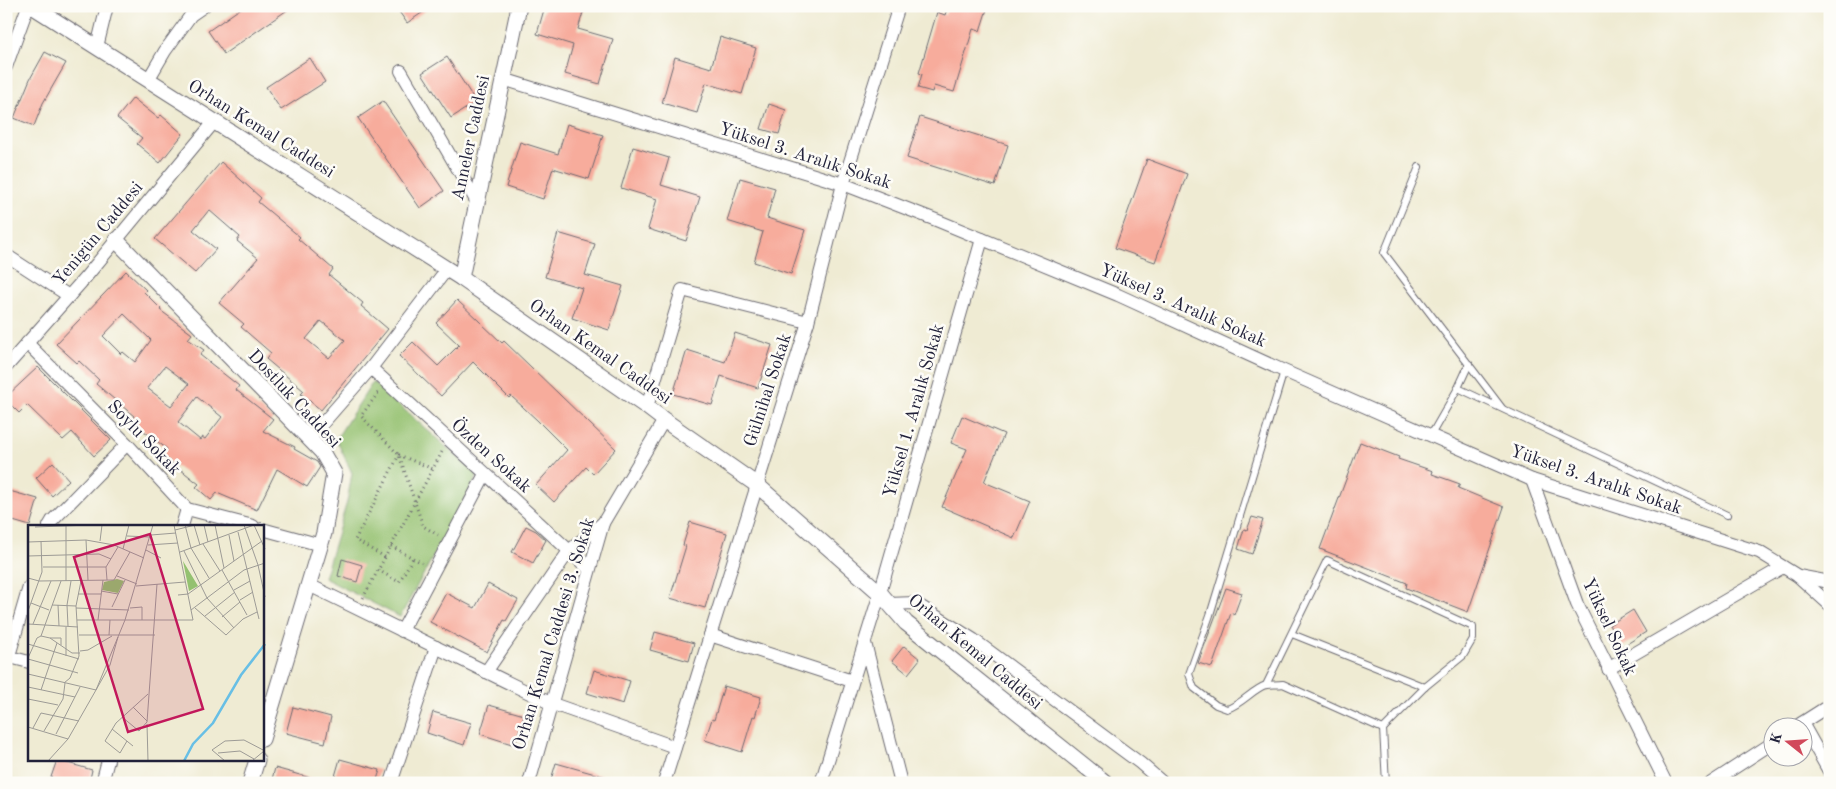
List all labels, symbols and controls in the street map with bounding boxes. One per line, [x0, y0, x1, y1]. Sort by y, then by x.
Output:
street label: Anneler Caddesi [449, 74, 493, 202]
street label: Orhan Kemal Caddesi [185, 77, 338, 182]
street label: Yüksel 3. Aralık Sokak [716, 120, 894, 192]
street label: Yenigün Caddesi [49, 179, 147, 289]
street label: Yüksel 3. Aralık Sokak [1097, 261, 1269, 351]
street label: Orhan Kemal Caddesi [526, 296, 675, 408]
street label: Yüksel 1. Aralık Sokak [880, 322, 948, 500]
street label: Gülnihal Sokak [741, 331, 795, 449]
street label: Dostluk Caddesi [244, 347, 344, 452]
street label: Soylu Sokak [104, 397, 184, 479]
street label: Özden Sokak [448, 413, 537, 496]
street label: Yüksel 3. Aralık Sokak [1508, 442, 1684, 518]
street label: Orhan Kemal Caddesi 3. Sokak [510, 515, 598, 753]
inset map [28, 525, 264, 762]
street label: Yüksel Sokak [1578, 575, 1640, 679]
street label: Orhan Kemal Caddesi [904, 591, 1046, 713]
north arrow [1764, 716, 1814, 766]
text: K [1768, 731, 1785, 746]

